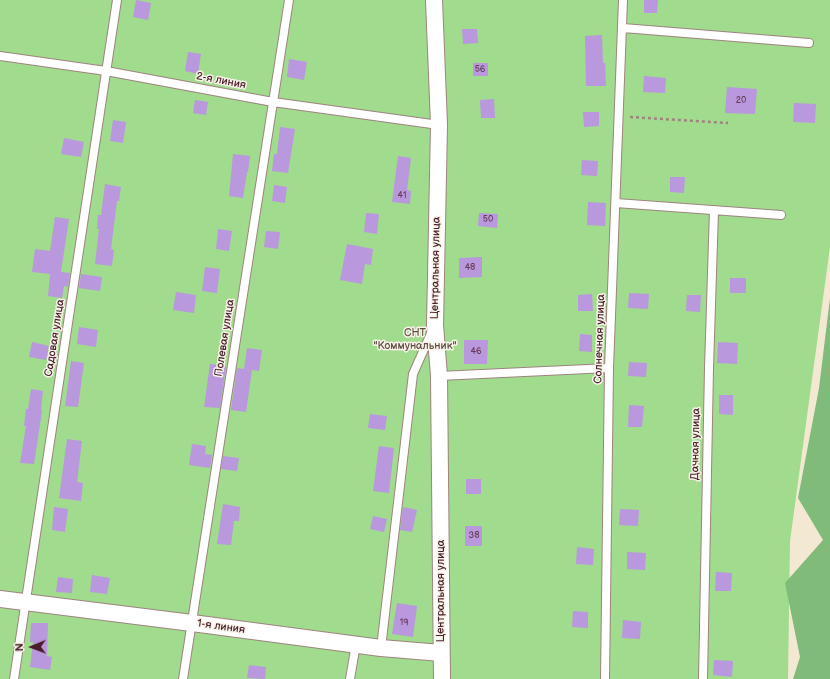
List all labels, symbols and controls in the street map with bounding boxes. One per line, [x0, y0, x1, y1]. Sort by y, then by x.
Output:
house number: 56 [475, 65, 485, 75]
street label: 2-я линия [195, 70, 247, 92]
house number: 20 [736, 96, 746, 106]
house number: 41 [398, 191, 406, 201]
house number: 50 [483, 215, 493, 225]
street label: Центральная улица [429, 217, 443, 319]
house number: 48 [465, 263, 475, 273]
street label: Солнечная улица [592, 294, 608, 384]
street label: Садовая улица [42, 298, 68, 378]
street label: Полевая улица [212, 298, 238, 378]
park label: СНТ "Коммунальник" [373, 326, 457, 352]
house number: 46 [471, 347, 481, 357]
street label: Дачная улица [689, 408, 703, 480]
house number: 38 [469, 531, 479, 541]
street label: Центральная улица [434, 540, 448, 642]
street label: 1-я линия [196, 617, 246, 637]
house number: 19 [400, 618, 408, 628]
north arrow [12, 627, 52, 667]
text: N [13, 643, 26, 651]

